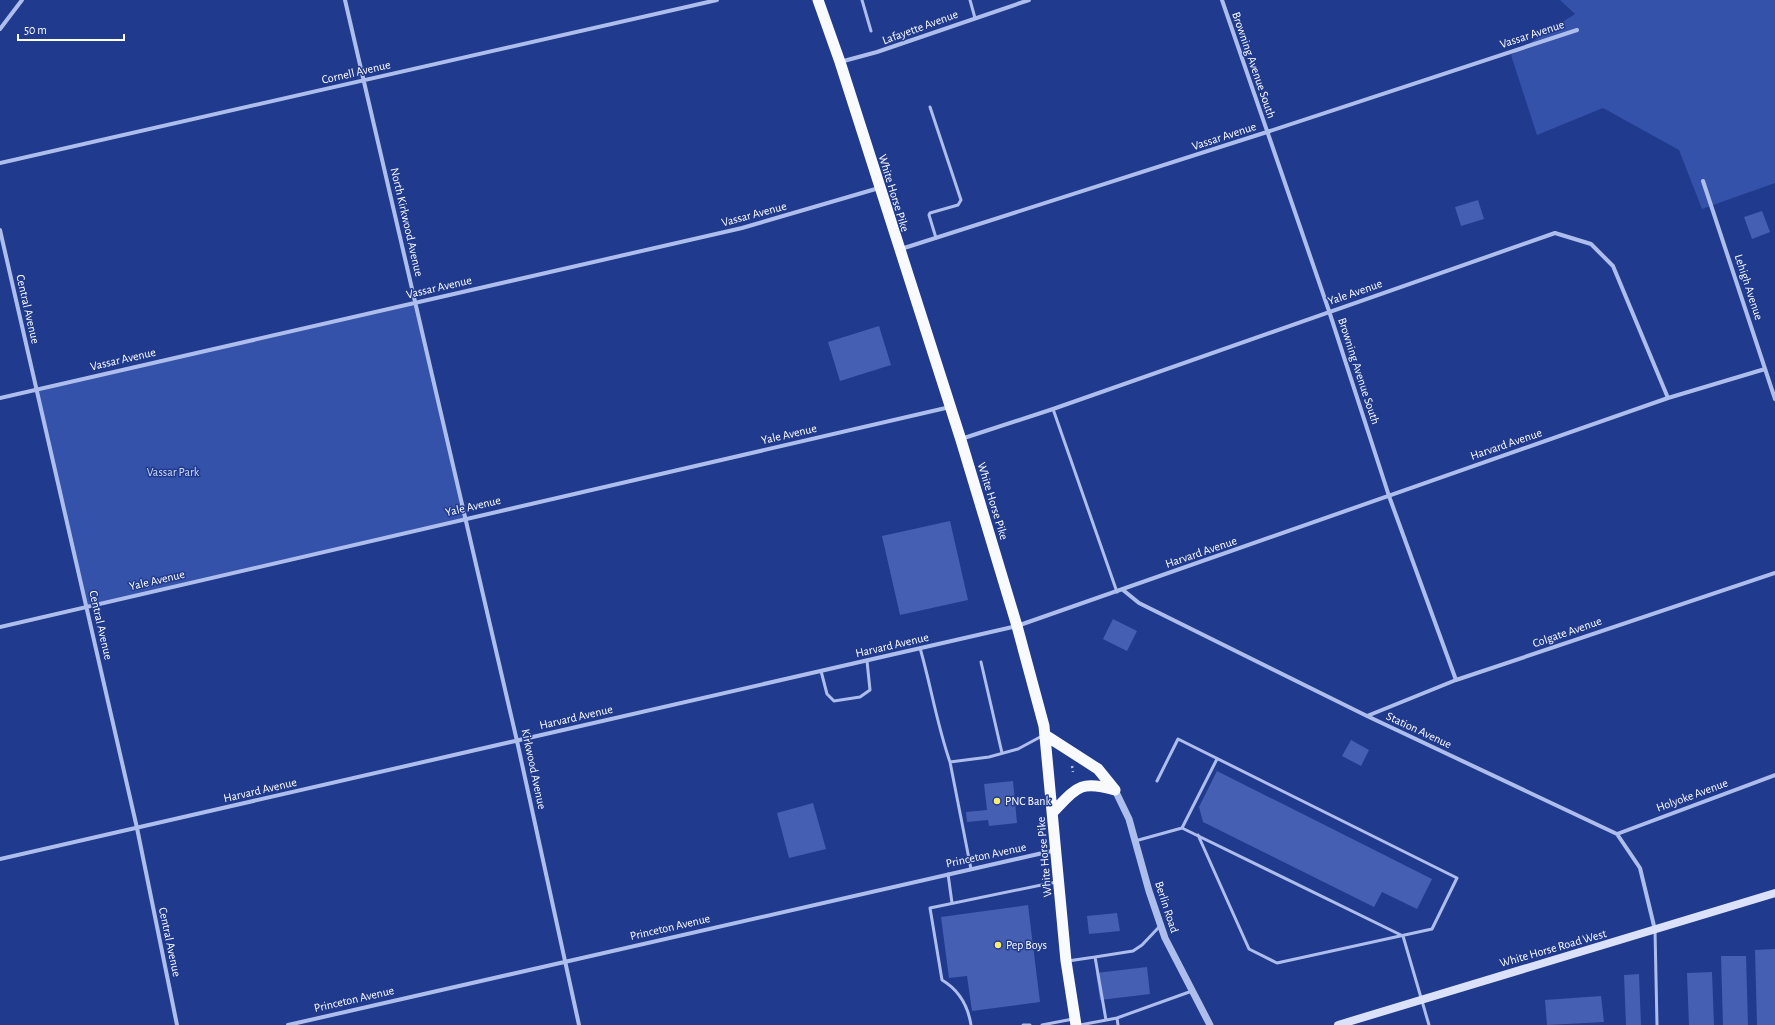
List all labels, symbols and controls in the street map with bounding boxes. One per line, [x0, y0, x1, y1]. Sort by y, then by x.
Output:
street label: Lafayette Avenue [880, 8, 960, 47]
street label: Browning Avenue South [1230, 10, 1278, 120]
scale bar [18, 16, 124, 42]
street label: Vassar Avenue [1498, 18, 1566, 50]
text: 50 m [24, 24, 47, 36]
street label: Cornell Avenue [320, 58, 392, 86]
street label: Vassar Avenue [1190, 120, 1258, 152]
street label: White Horse Pike [877, 153, 911, 233]
street label: North Kirkwood Avenue [389, 166, 425, 278]
street label: Vassar Avenue [720, 200, 788, 228]
street label: Lehigh Avenue [1733, 253, 1765, 321]
street label: Central Avenue [14, 273, 42, 345]
street label: Vassar Avenue [405, 274, 473, 300]
street label: Yale Avenue [1326, 277, 1384, 307]
street label: Browning Avenue South [1336, 316, 1382, 426]
street label: Vassar Avenue [89, 346, 157, 372]
street label: Yale Avenue [760, 422, 818, 446]
street label: Harvard Avenue [1469, 426, 1543, 462]
street label: White Horse Pike [976, 461, 1010, 541]
park label: Vassar Park [147, 466, 200, 478]
street label: Yale Avenue [444, 494, 502, 518]
street label: Harvard Avenue [1164, 534, 1238, 570]
street label: Yale Avenue [128, 568, 186, 592]
street label: Central Avenue [87, 589, 115, 661]
street label: Colgate Avenue [1531, 615, 1603, 649]
street label: Harvard Avenue [854, 631, 930, 659]
street label: Harvard Avenue [538, 703, 614, 731]
street label: Station Avenue [1384, 710, 1454, 750]
street label: Kirkwood Avenue [520, 728, 548, 810]
street label: Harvard Avenue [222, 776, 298, 804]
street label: Holyoke Avenue [1655, 776, 1730, 814]
place label: PNC Bank [1005, 795, 1052, 807]
marker: PNC Bank [992, 796, 1002, 806]
street label: White Horse Pike [1035, 816, 1053, 898]
street label: Princeton Avenue [945, 841, 1027, 869]
street label: Berlin Road [1153, 880, 1181, 934]
street label: Central Avenue [157, 906, 183, 978]
street label: Princeton Avenue [629, 912, 711, 942]
street label: White Horse Road West [1498, 927, 1608, 969]
place label: Pep Boys [1006, 939, 1047, 952]
marker: Pep Boys [993, 940, 1003, 950]
street label: Princeton Avenue [313, 984, 395, 1014]

